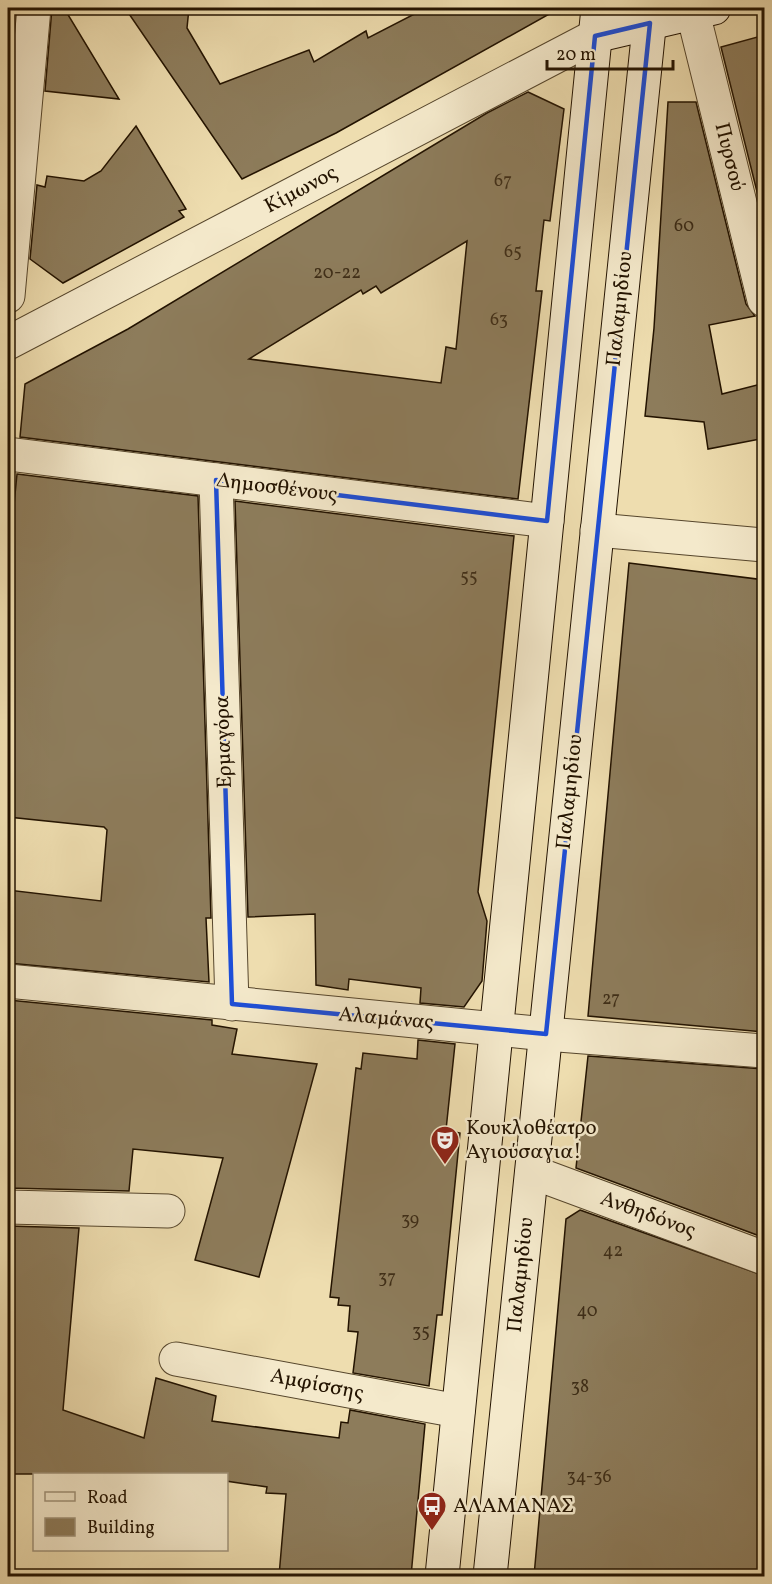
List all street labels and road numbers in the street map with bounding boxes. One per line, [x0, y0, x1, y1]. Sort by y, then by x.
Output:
street label: Πυρσού [706, 120, 752, 194]
street label: Κίμωνος [259, 159, 343, 221]
street label: Παλαμηδίου [600, 250, 640, 368]
street label: Δημοσθένους [215, 466, 339, 510]
street label: Ερμαγόρα [208, 695, 240, 789]
street label: Παλαμηδίου [550, 733, 590, 851]
street label: Αλαμάνας [337, 1000, 435, 1038]
street label: Ανθηδόνος [596, 1184, 700, 1246]
street label: Παλαμηδίου [501, 1216, 541, 1334]
street label: Αμφίσσης [268, 1362, 366, 1408]

